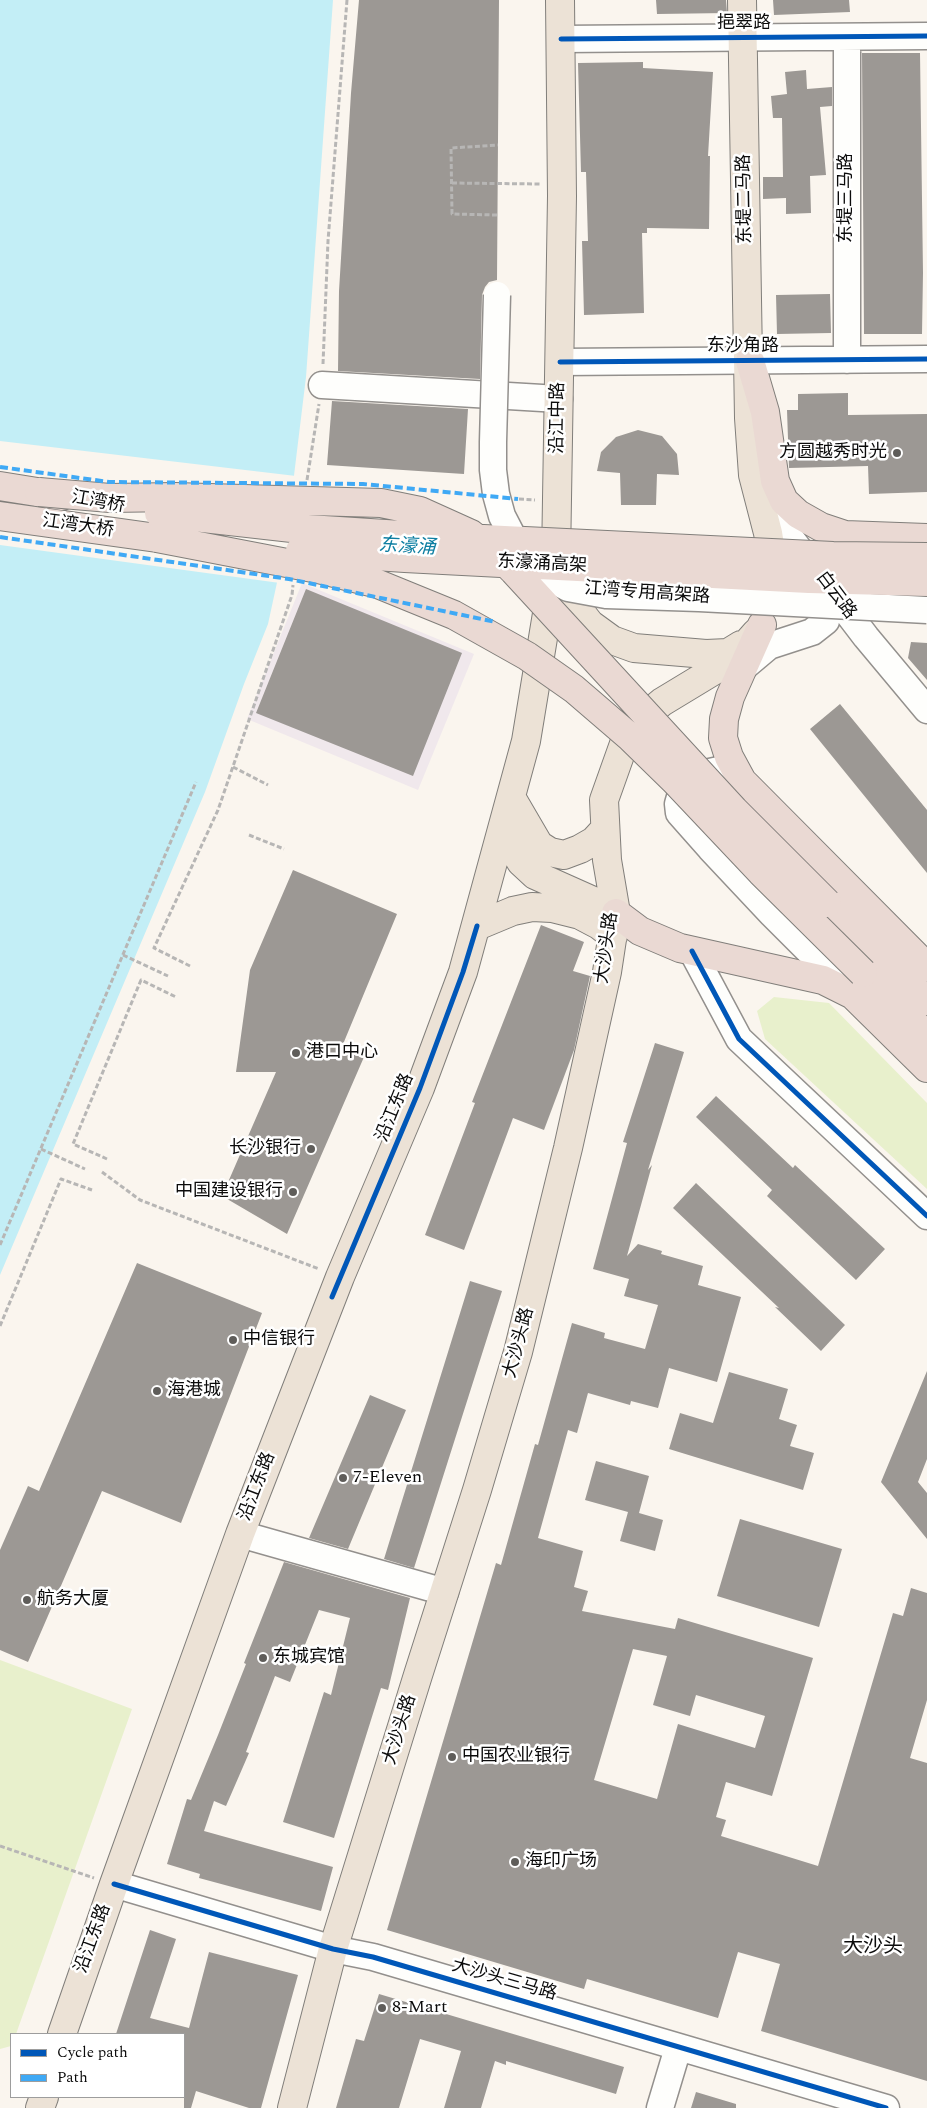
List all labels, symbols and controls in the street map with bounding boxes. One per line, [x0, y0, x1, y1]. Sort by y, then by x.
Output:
street label: 挹翠路 [717, 13, 771, 35]
street label: 东堤三马路 [836, 153, 858, 243]
street label: 东堤二马路 [734, 154, 758, 244]
street label: 东沙角路 [707, 336, 779, 358]
street label: 沿江中路 [548, 382, 570, 454]
place label: 方圆越秀时光 [779, 442, 887, 464]
marker: 方圆越秀时光 [891, 447, 903, 459]
street label: 江湾桥 [70, 488, 126, 518]
street label: 江湾大桥 [41, 511, 115, 543]
water label: 东濠涌 [378, 535, 436, 561]
street label: 东濠涌高架 [496, 552, 588, 578]
street label: 白云路 [810, 568, 860, 624]
street label: 江湾专用高架路 [583, 579, 711, 609]
street label: 大沙头路 [592, 911, 624, 985]
place label: 港口中心 [306, 1042, 378, 1064]
marker: 港口中心 [290, 1047, 302, 1059]
street label: 沿江东路 [373, 1071, 419, 1145]
place label: 长沙银行 [229, 1138, 301, 1160]
marker: 长沙银行 [305, 1143, 317, 1155]
place label: 中国建设银行 [175, 1181, 283, 1203]
marker: 中国建设银行 [287, 1186, 299, 1198]
street label: 大沙头路 [500, 1305, 540, 1381]
place label: 中信银行 [243, 1329, 315, 1351]
marker: 中信银行 [227, 1334, 239, 1346]
place label: 海港城 [167, 1380, 221, 1402]
marker: 海港城 [151, 1385, 163, 1397]
street label: 沿江东路 [235, 1450, 281, 1524]
place label: 7-Eleven [353, 1467, 422, 1489]
marker: 7-Eleven [337, 1472, 349, 1484]
place label: 航务大厦 [37, 1589, 109, 1611]
marker: 航务大厦 [21, 1594, 33, 1606]
place label: 东城宾馆 [273, 1647, 345, 1669]
marker: 东城宾馆 [257, 1652, 269, 1664]
street label: 大沙头路 [380, 1692, 422, 1768]
place label: 中国农业银行 [462, 1746, 570, 1768]
marker: 中国农业银行 [446, 1751, 458, 1763]
place label: 海印广场 [525, 1851, 597, 1873]
marker: 海印广场 [509, 1856, 521, 1868]
street label: 沿江东路 [72, 1901, 116, 1977]
district label: 大沙头 [843, 1936, 903, 1960]
street label: 大沙头三马路 [449, 1956, 559, 2006]
place label: 8-Mart [392, 1997, 447, 2019]
marker: 8-Mart [376, 2002, 388, 2014]
legend [10, 2033, 185, 2098]
text: Cycle path [57, 2041, 128, 2064]
text: Path [57, 2066, 88, 2089]

